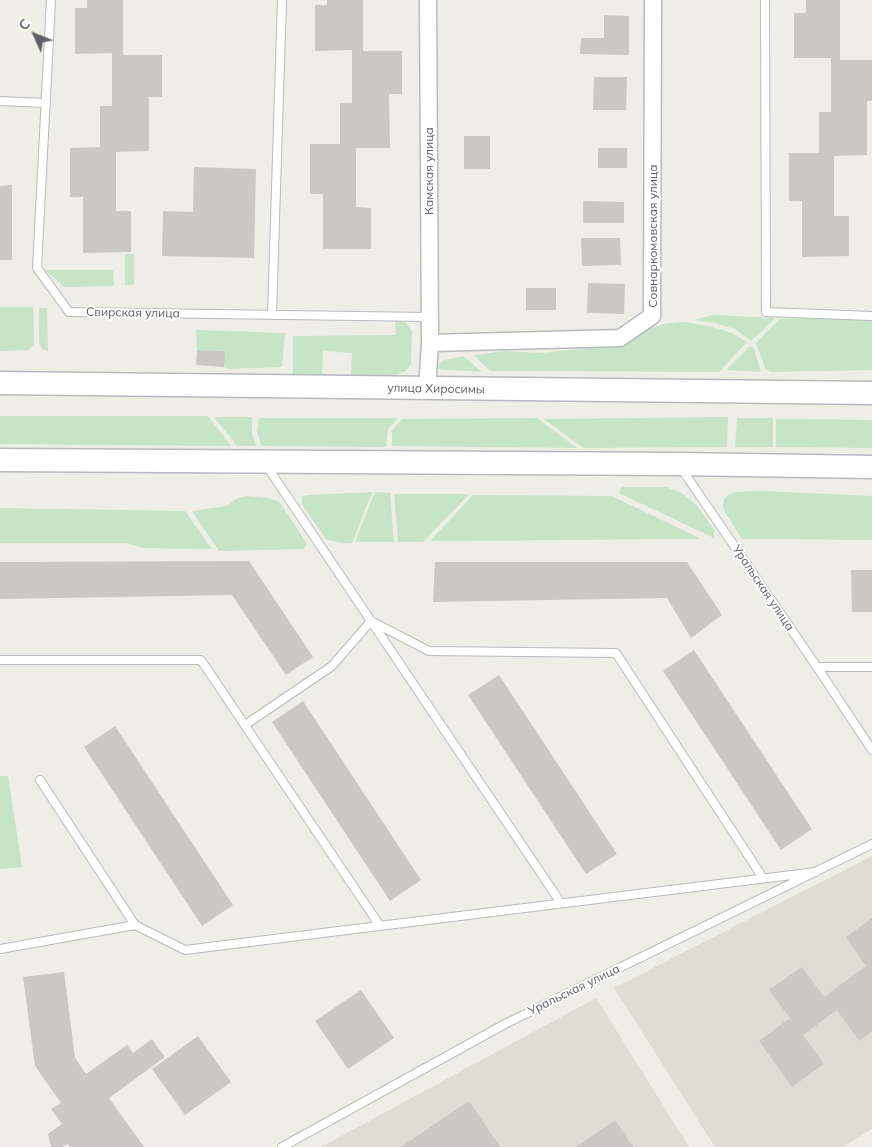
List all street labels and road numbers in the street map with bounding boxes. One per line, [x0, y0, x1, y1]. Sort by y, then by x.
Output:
street label: Камская улица [422, 127, 436, 215]
street label: Совнаркомовская улица [646, 164, 660, 308]
street label: Свирская улица [86, 305, 180, 321]
street label: улица Хиросимы [387, 381, 485, 397]
street label: Уральская улица [729, 542, 797, 634]
street label: Уральская улица [526, 962, 622, 1018]

